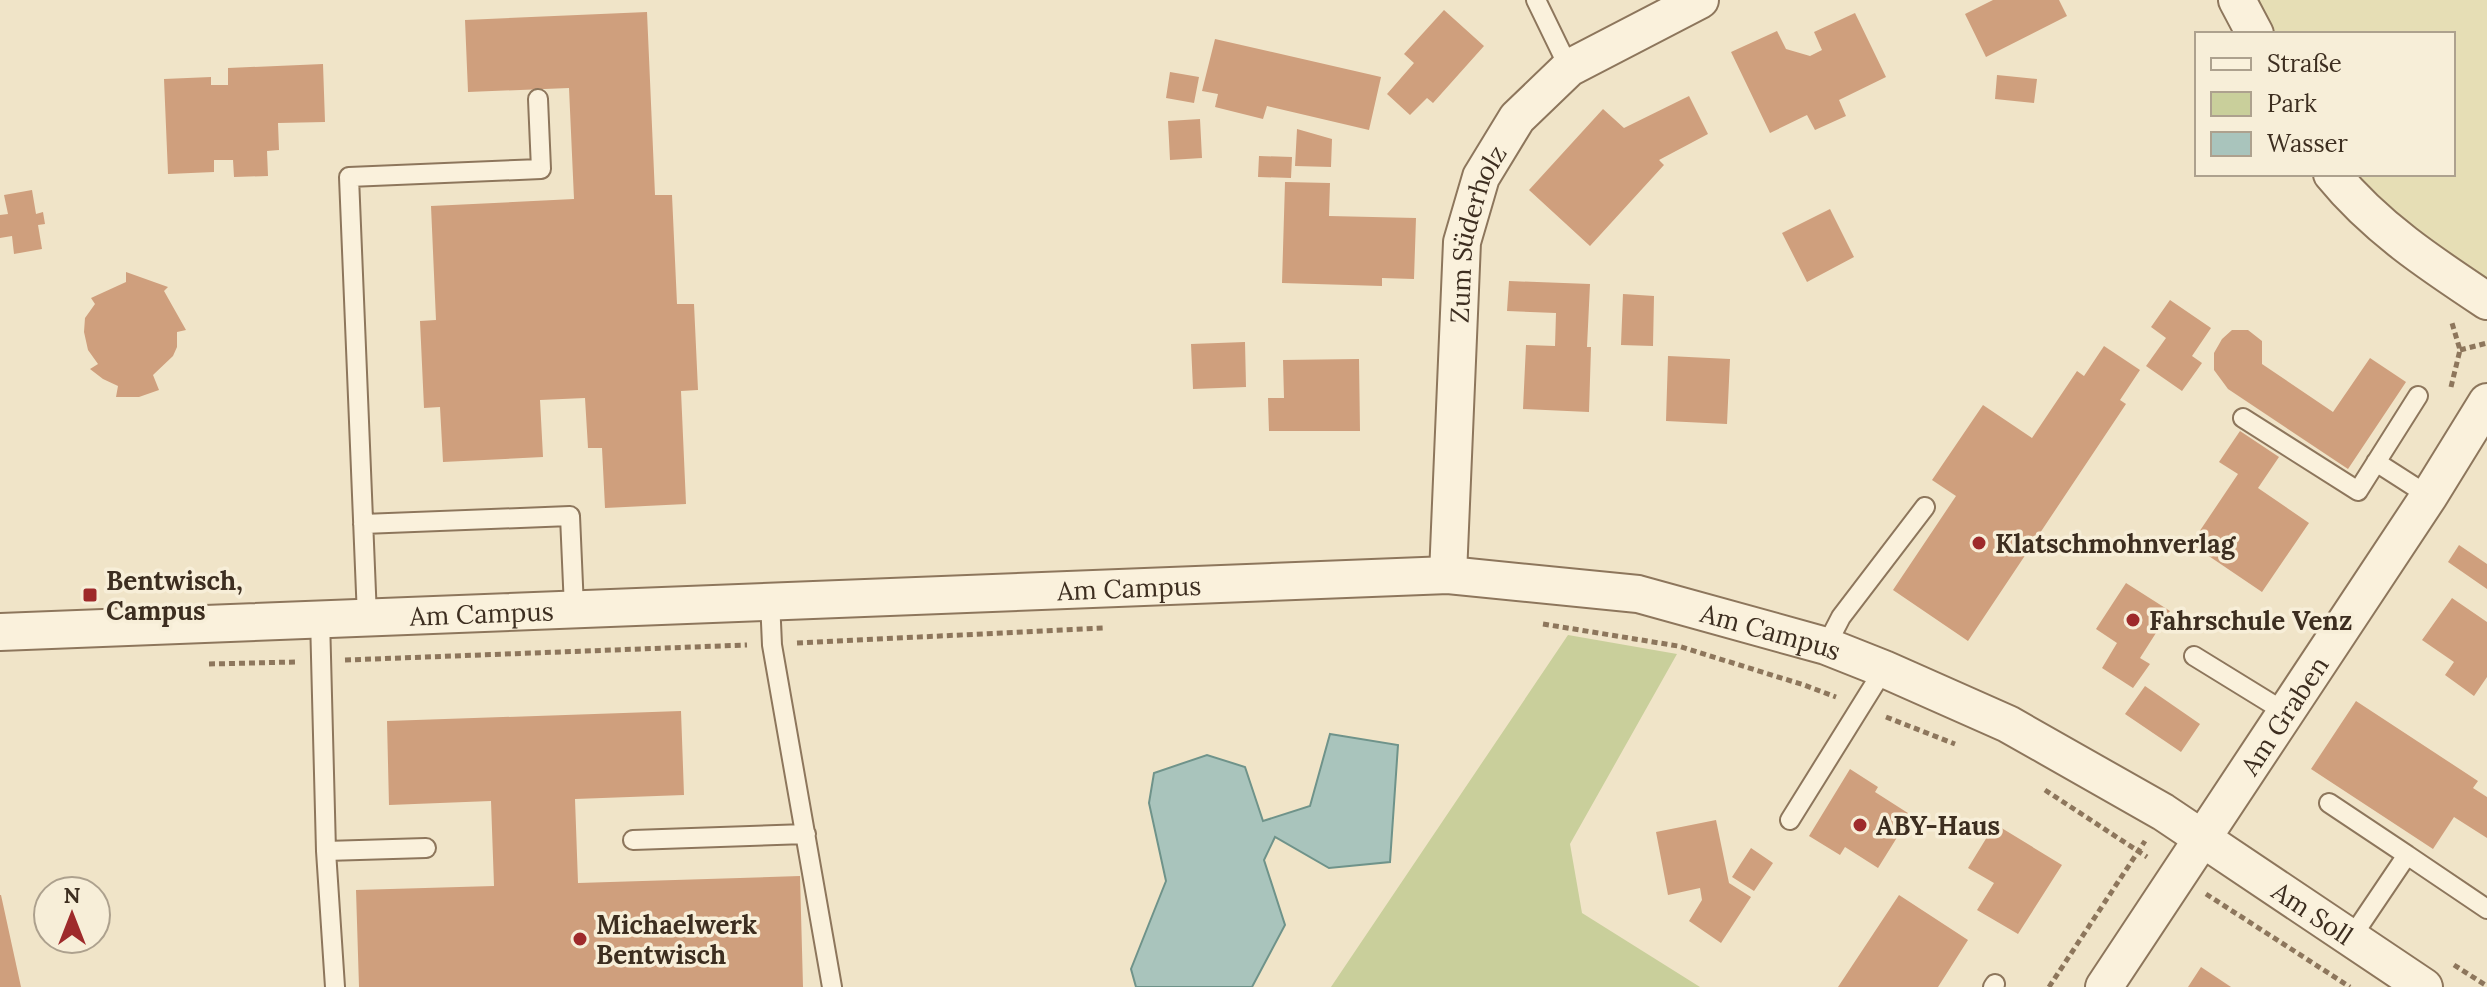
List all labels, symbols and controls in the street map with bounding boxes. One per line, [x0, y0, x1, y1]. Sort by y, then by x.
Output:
legend [2195, 32, 2455, 176]
text: Straße [2267, 48, 2342, 79]
text: Park [2267, 88, 2317, 119]
text: Wasser [2267, 128, 2349, 159]
street label: Zum Süderholz [1442, 139, 1513, 324]
place label: Klatschmohnverlag [1995, 527, 2237, 560]
marker: Klatschmohnverlag [1970, 534, 1988, 552]
place label: Bentwisch, Campus [106, 564, 243, 627]
street label: Am Campus [1055, 568, 1202, 607]
marker: Bentwisch, Campus [81, 586, 99, 604]
street label: Am Campus [408, 594, 554, 632]
street label: Am Campus [1696, 595, 1846, 667]
place label: Fahrschule Venz [2149, 604, 2352, 637]
marker: Fahrschule Venz [2124, 611, 2142, 629]
street label: Am Graben [2232, 649, 2335, 782]
place label: ABY-Haus [1876, 809, 2000, 842]
marker: ABY-Haus [1851, 816, 1869, 834]
street label: Am Soll [2265, 873, 2360, 951]
north arrow [32, 875, 112, 955]
text: N [63, 881, 81, 909]
place label: Michaelwerk Bentwisch [596, 908, 757, 971]
marker: Michaelwerk Bentwisch [571, 930, 589, 948]

